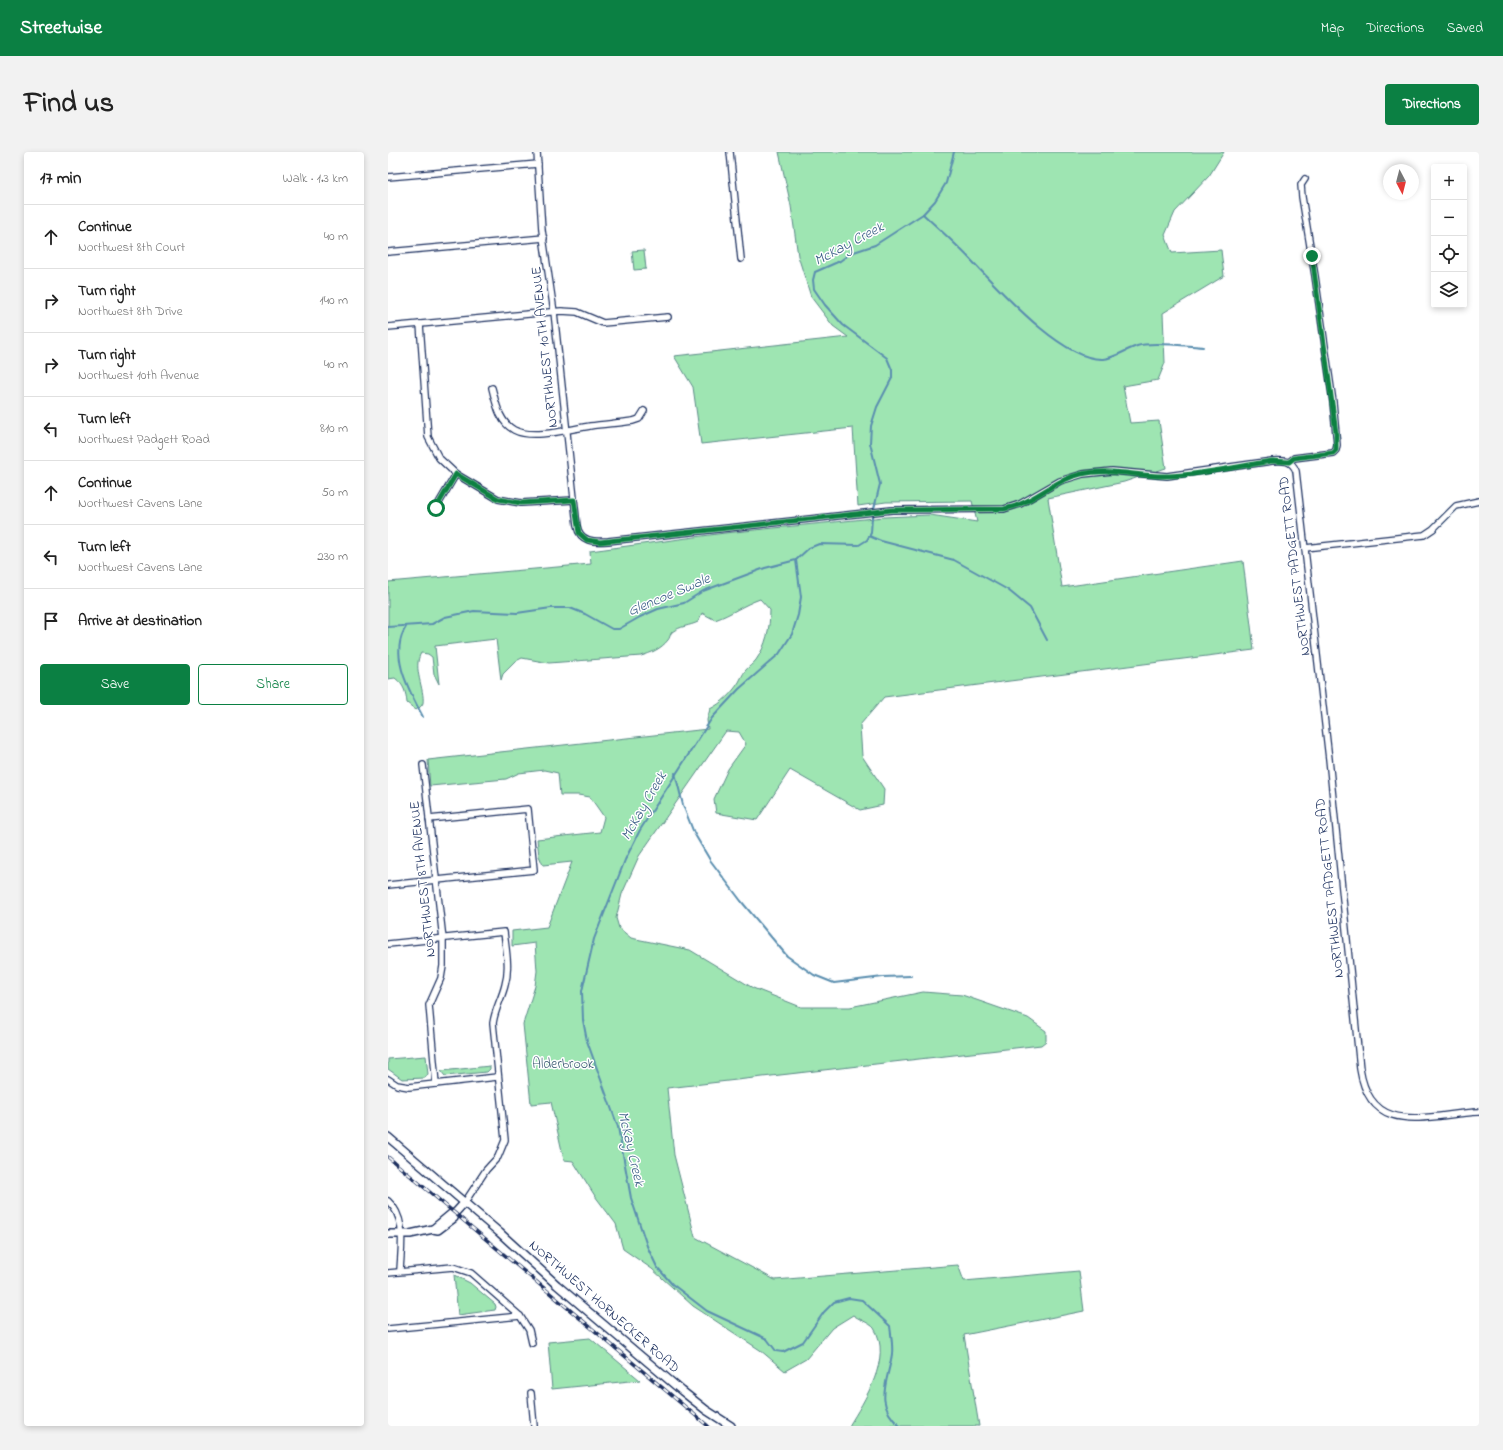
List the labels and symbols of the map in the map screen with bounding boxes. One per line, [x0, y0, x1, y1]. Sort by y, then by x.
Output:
north arrow [1383, 164, 1419, 200]
water label: McKay Creek [810, 216, 889, 272]
route end [1303, 247, 1321, 265]
street label: NORTHWEST 10TH AVENUE [526, 265, 564, 429]
street label: NORTHWEST PADGETT ROAD [1274, 475, 1316, 657]
route start [427, 499, 445, 517]
water label: Glencoe Swale [624, 567, 715, 622]
water label: McKay Creek [615, 766, 674, 845]
street label: NORTHWEST PADGETT ROAD [1310, 797, 1350, 979]
street label: NORTHWEST 8TH AVENUE [404, 800, 442, 958]
park label: Alderbrook [532, 1054, 595, 1075]
water label: McKay Creek [611, 1109, 651, 1190]
street label: NORTHWEST HORNECKER ROAD [524, 1235, 684, 1379]

